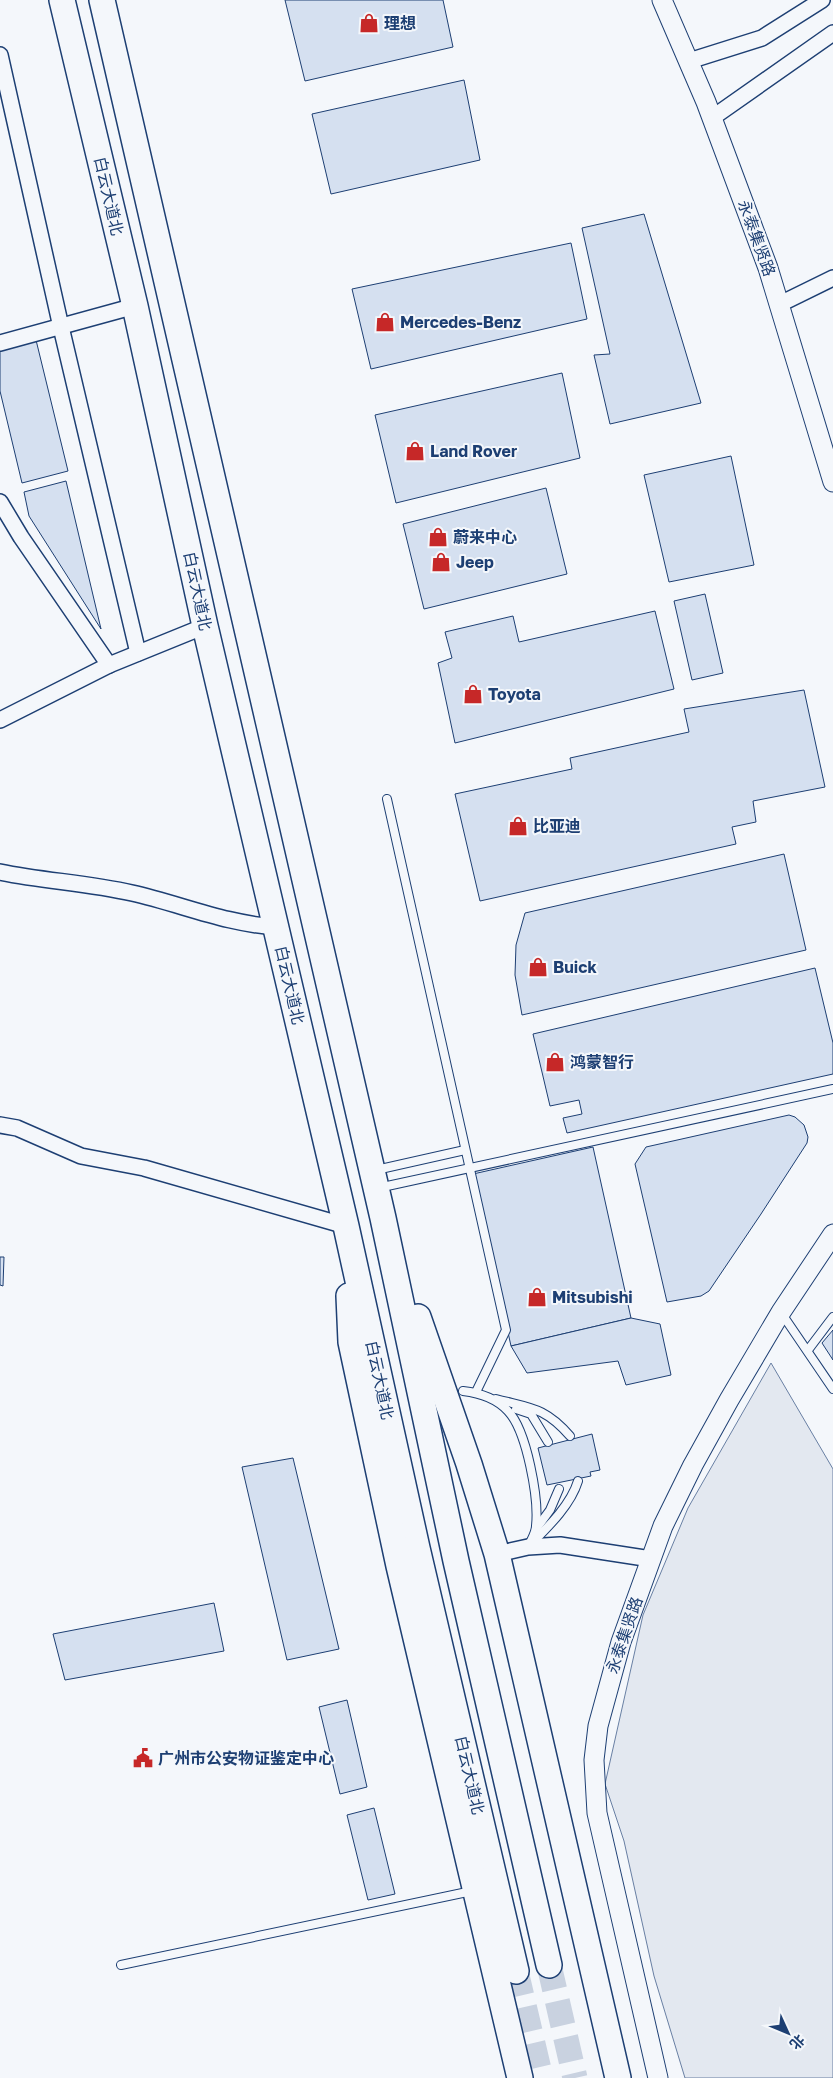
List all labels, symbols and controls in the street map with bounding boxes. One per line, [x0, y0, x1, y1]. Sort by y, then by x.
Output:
shop icon: 理想 [358, 12, 380, 34]
place label: 理想 [384, 13, 416, 33]
street label: 白云大道北 [90, 155, 128, 237]
street label: 永泰集贤路 [734, 197, 780, 279]
shop icon: Mercedes-Benz [374, 311, 396, 333]
place label: Mercedes-Benz [400, 312, 521, 332]
shop icon: Land Rover [404, 440, 426, 462]
place label: Land Rover [430, 441, 517, 461]
shop icon: 蔚来中心 [427, 526, 449, 548]
place label: 蔚来中心 [453, 527, 517, 547]
street label: 白云大道北 [180, 550, 216, 632]
shop icon: Jeep [430, 551, 452, 573]
place label: Jeep [456, 552, 494, 572]
shop icon: Toyota [462, 683, 484, 705]
place label: Toyota [488, 684, 541, 704]
shop icon: 比亚迪 [507, 815, 529, 837]
place label: 比亚迪 [533, 816, 581, 836]
street label: 白云大道北 [271, 944, 309, 1026]
shop icon: Buick [527, 956, 549, 978]
place label: Buick [553, 957, 597, 977]
shop icon: 鸿蒙智行 [544, 1051, 566, 1073]
place label: 鸿蒙智行 [570, 1052, 634, 1072]
shop icon: Mitsubishi [526, 1286, 548, 1308]
place label: Mitsubishi [552, 1287, 633, 1307]
street label: 白云大道北 [362, 1339, 398, 1421]
street label: 永泰集贤路 [602, 1594, 646, 1676]
street label: 白云大道北 [451, 1734, 489, 1816]
public building icon: 广州市公安物证鉴定中心 [132, 1747, 154, 1769]
place label: 广州市公安物证鉴定中心 [158, 1748, 334, 1768]
north arrow [763, 2008, 813, 2058]
text: 北 [787, 2031, 809, 2053]

